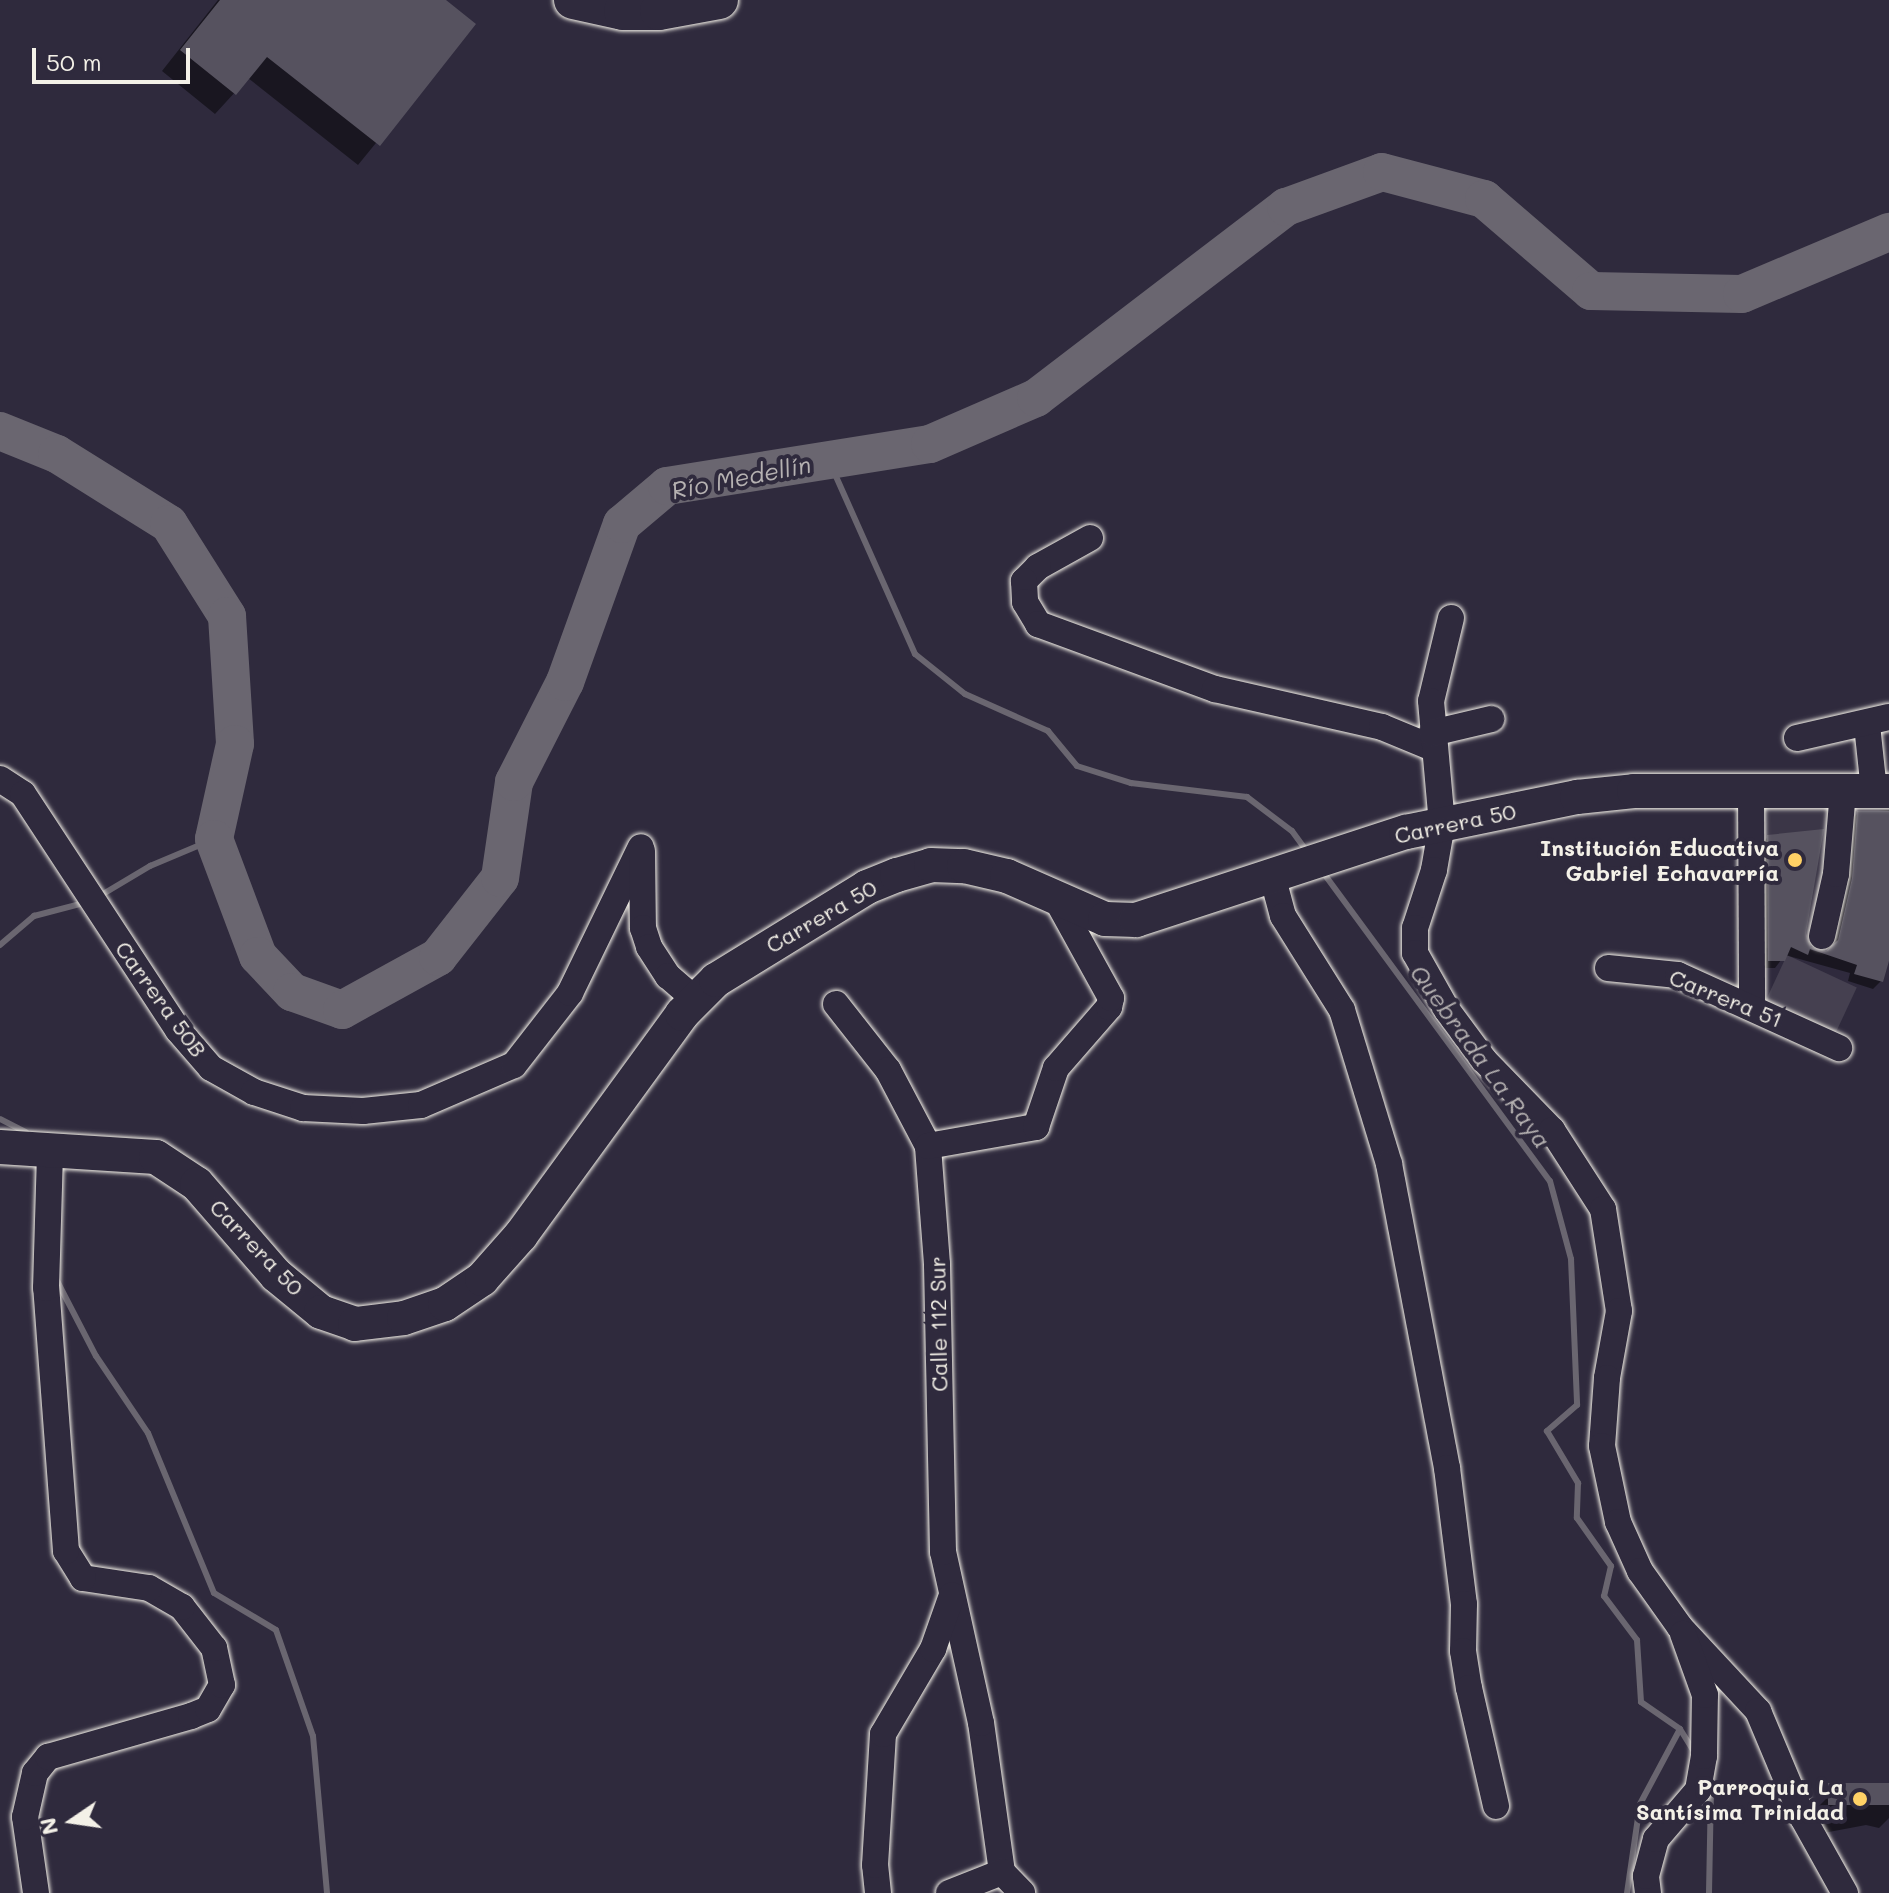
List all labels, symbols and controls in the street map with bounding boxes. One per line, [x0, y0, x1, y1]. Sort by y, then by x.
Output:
scale bar [36, 32, 194, 82]
text: 50 m [46, 46, 102, 77]
water label: Río Medellín [669, 449, 813, 505]
street label: Carrera 50 [1392, 797, 1518, 849]
place label: Institución Educativa Gabriel Echavarría [1540, 834, 1779, 886]
marker: Institución Educativa Gabriel Echavarría [1786, 851, 1804, 869]
street label: Carrera 50 [761, 874, 881, 958]
street label: Carrera 50B [110, 936, 212, 1062]
water label: Quebrada La Raya [1405, 959, 1557, 1153]
street label: Carrera 51 [1666, 963, 1786, 1033]
street label: Carrera 50 [205, 1193, 309, 1301]
street label: Calle 112 Sur [924, 1256, 952, 1392]
place label: Parroquia La Santísima Trinidad [1636, 1773, 1844, 1824]
north arrow [32, 1781, 112, 1861]
marker: Parroquia La Santísima Trinidad [1851, 1790, 1869, 1808]
text: N [32, 1815, 64, 1838]

